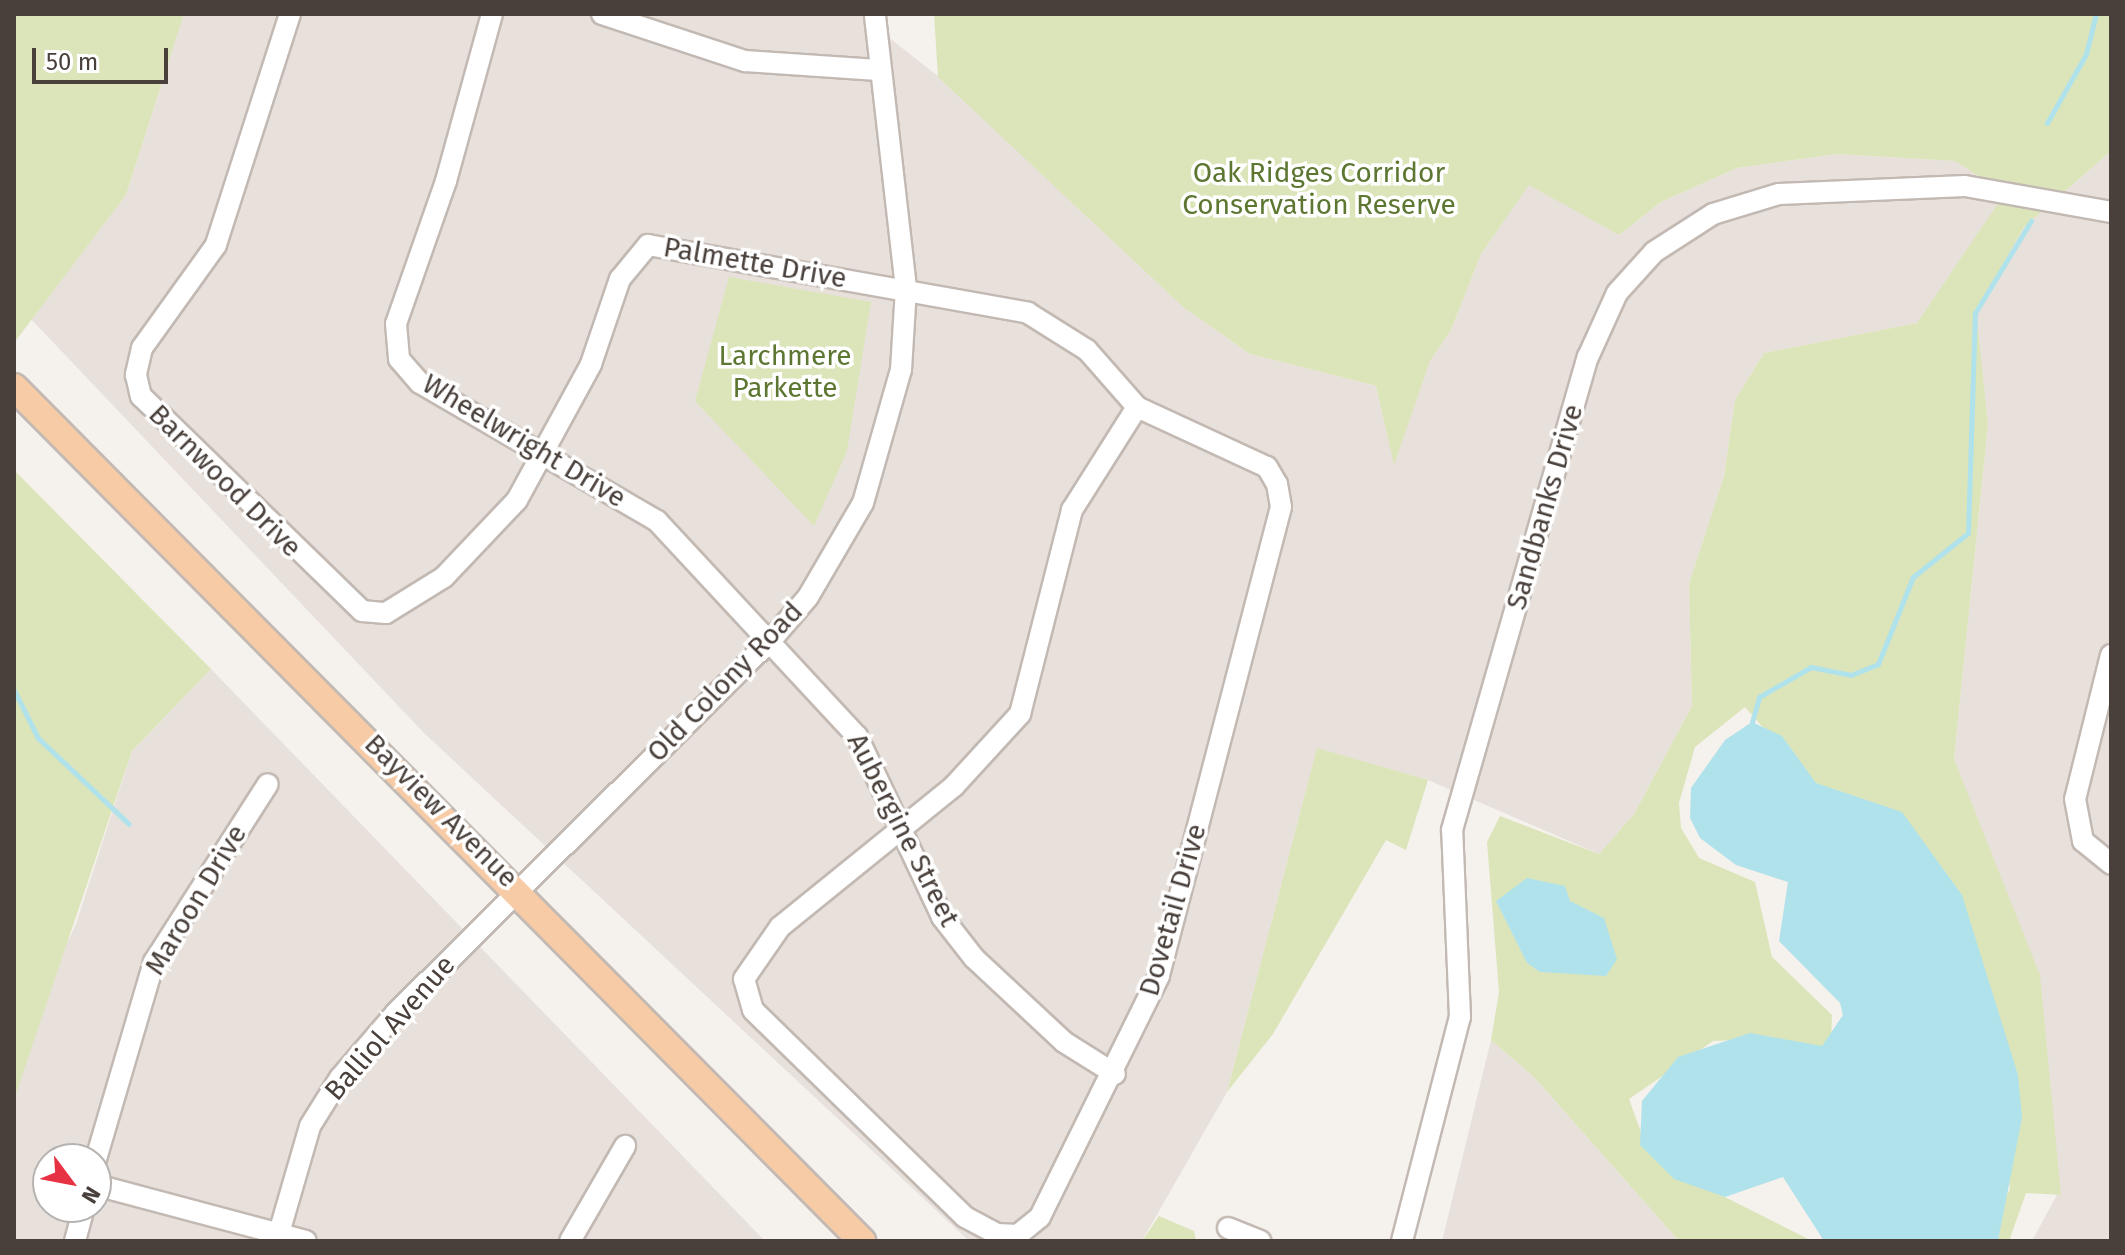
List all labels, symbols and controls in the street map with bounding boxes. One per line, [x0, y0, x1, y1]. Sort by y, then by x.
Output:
scale bar [36, 32, 172, 82]
text: 50 m [46, 48, 98, 76]
park label: Oak Ridges Corridor Conservation Reserve [1182, 156, 1456, 222]
street label: Palmette Drive [661, 230, 849, 296]
park label: Larchmere Parkette [718, 339, 852, 405]
street label: Wheelwright Drive [416, 367, 632, 515]
street label: Barnwood Drive [142, 398, 308, 564]
street label: Sandbanks Drive [1500, 400, 1590, 614]
street label: Old Colony Road [640, 595, 810, 769]
street label: Bayview Avenue [357, 727, 525, 895]
street label: Aubergine Street [840, 728, 966, 932]
street label: Maroon Drive [138, 819, 254, 981]
street label: Dovetail Drive [1132, 820, 1214, 1000]
street label: Balliol Avenue [318, 949, 462, 1107]
north arrow [32, 1143, 112, 1223]
text: N [76, 1182, 106, 1208]

